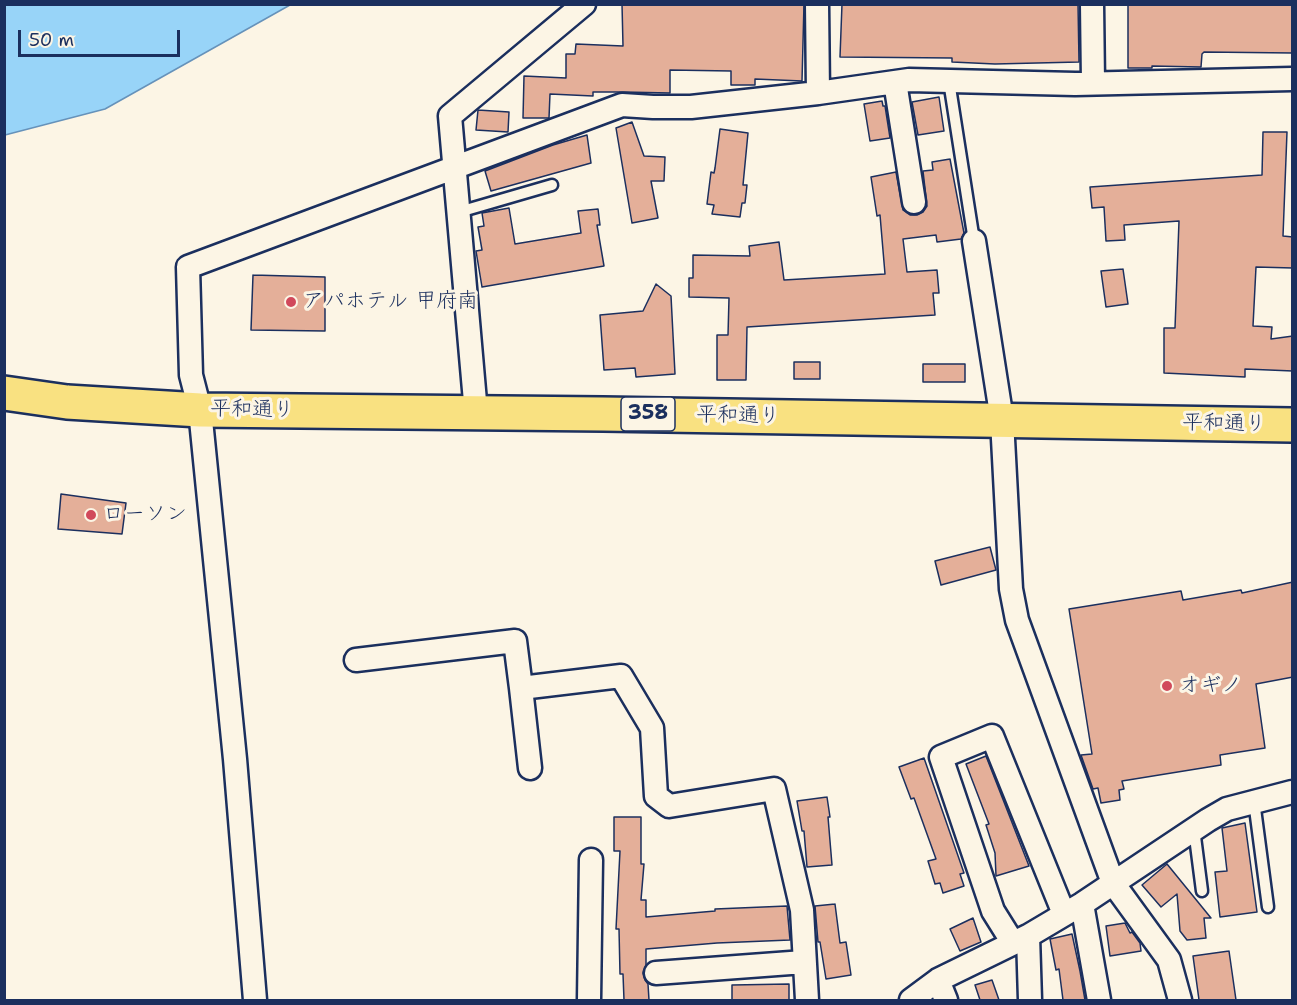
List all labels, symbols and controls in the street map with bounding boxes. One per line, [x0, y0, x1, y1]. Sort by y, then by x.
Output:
scale bar [21, 18, 183, 56]
text: 50 m [29, 28, 74, 52]
place label: アパホテル 甲府南 [303, 289, 478, 315]
marker: アパホテル 甲府南 [284, 295, 298, 309]
street label: 平和通り [210, 397, 294, 423]
road number: 358 [621, 397, 675, 431]
street label: 平和通り [696, 403, 780, 429]
street label: 平和通り [1182, 411, 1266, 437]
place label: ローソン [103, 502, 187, 528]
marker: ローソン [84, 508, 98, 522]
place label: オギノ [1179, 673, 1242, 699]
marker: オギノ [1160, 679, 1174, 693]

